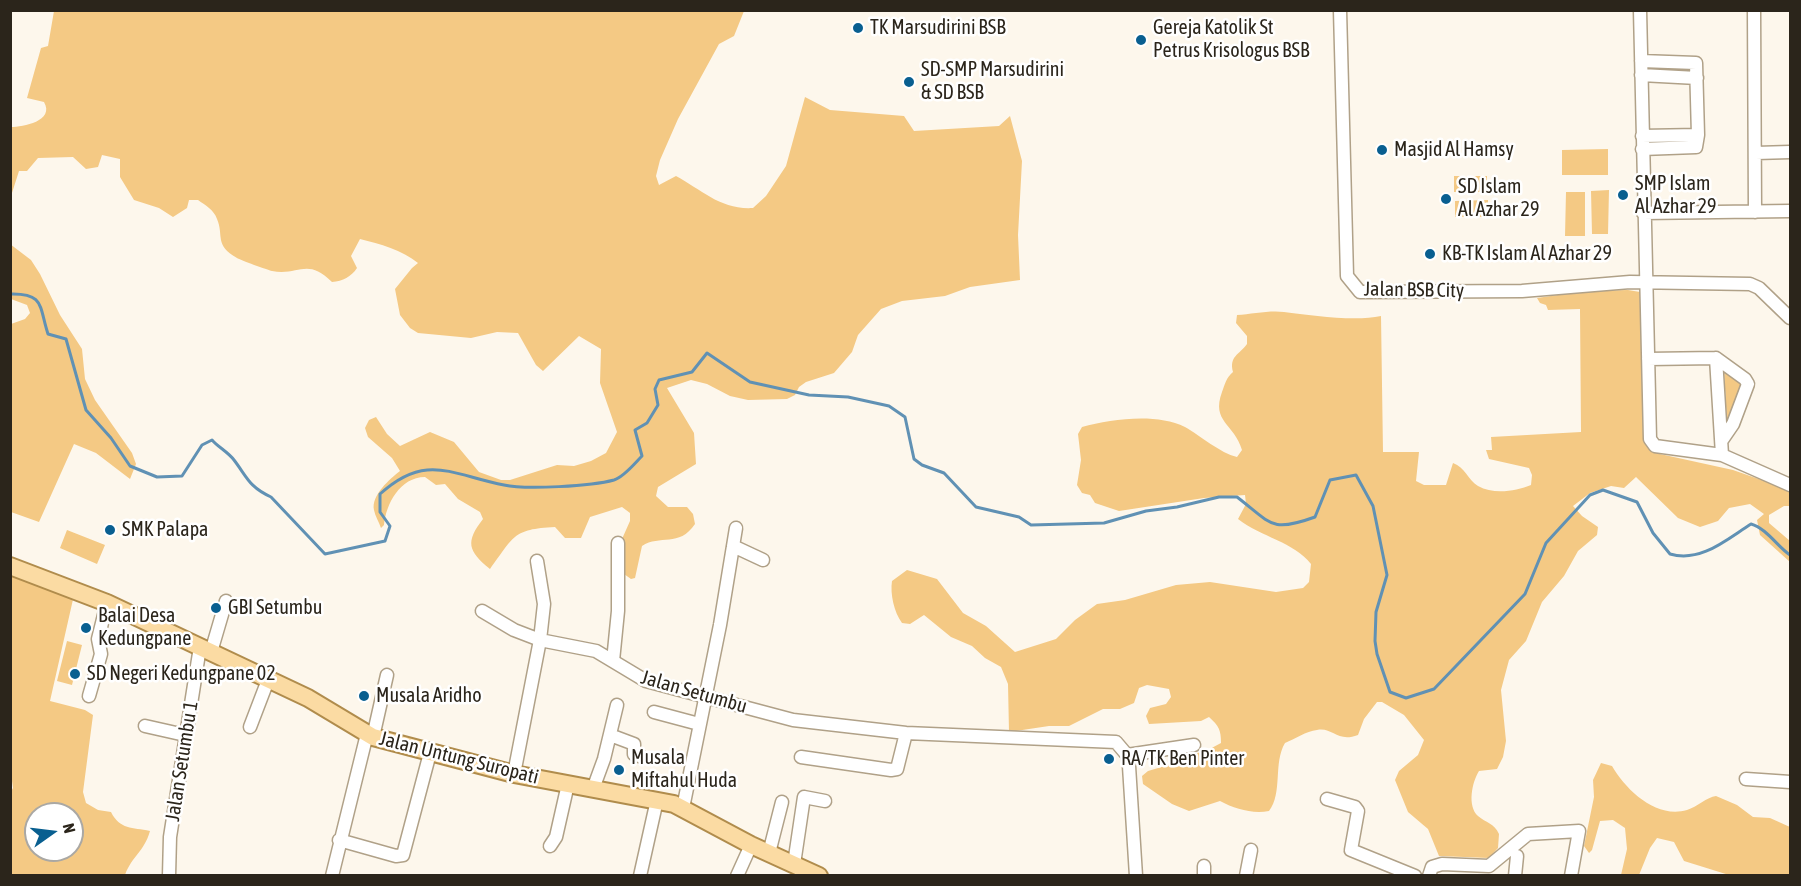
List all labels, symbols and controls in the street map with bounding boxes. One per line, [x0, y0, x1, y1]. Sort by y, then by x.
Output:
place label: TK Marsudirini BSB [870, 16, 1006, 40]
place label: Gereja Katolik St Petrus Krisologus BSB [1153, 16, 1309, 63]
marker: TK Marsudirini BSB [851, 21, 865, 35]
marker: Gereja Katolik St Petrus Krisologus BSB [1134, 33, 1148, 47]
place label: SD-SMP Marsudirini & SD BSB [921, 58, 1064, 105]
marker: SD-SMP Marsudirini & SD BSB [902, 75, 916, 89]
place label: Masjid Al Hamsy [1394, 138, 1514, 162]
marker: Masjid Al Hamsy [1375, 143, 1389, 157]
place label: SMP Islam Al Azhar 29 [1635, 172, 1716, 219]
place label: SD Islam Al Azhar 29 [1458, 175, 1539, 222]
marker: SMP Islam Al Azhar 29 [1616, 188, 1630, 202]
marker: SD Islam Al Azhar 29 [1439, 192, 1453, 206]
place label: KB-TK Islam Al Azhar 29 [1442, 242, 1612, 266]
marker: KB-TK Islam Al Azhar 29 [1423, 247, 1437, 261]
street label: Jalan BSB City [1364, 277, 1464, 303]
place label: SMK Palapa [122, 518, 208, 542]
marker: SMK Palapa [103, 523, 117, 537]
place label: GBI Setumbu [228, 596, 322, 620]
marker: GBI Setumbu [209, 601, 223, 615]
place label: Balai Desa Kedungpane [98, 604, 191, 651]
marker: Balai Desa Kedungpane [79, 621, 93, 635]
place label: SD Negeri Kedungpane 02 [87, 662, 276, 686]
street label: Jalan Setumbu [638, 665, 750, 719]
marker: SD Negeri Kedungpane 02 [68, 667, 82, 681]
place label: Musala Aridho [376, 684, 482, 708]
marker: Musala Aridho [357, 689, 371, 703]
street label: Jalan Setumbu 1 [161, 699, 203, 823]
street label: Jalan Untung Suropati [377, 727, 541, 789]
place label: Musala Miftahul Huda [631, 746, 737, 793]
place label: RA/TK Ben Pinter [1121, 747, 1244, 771]
marker: RA/TK Ben Pinter [1102, 752, 1116, 766]
marker: Musala Miftahul Huda [612, 763, 626, 777]
north arrow [24, 802, 84, 862]
text: N [60, 821, 79, 835]

